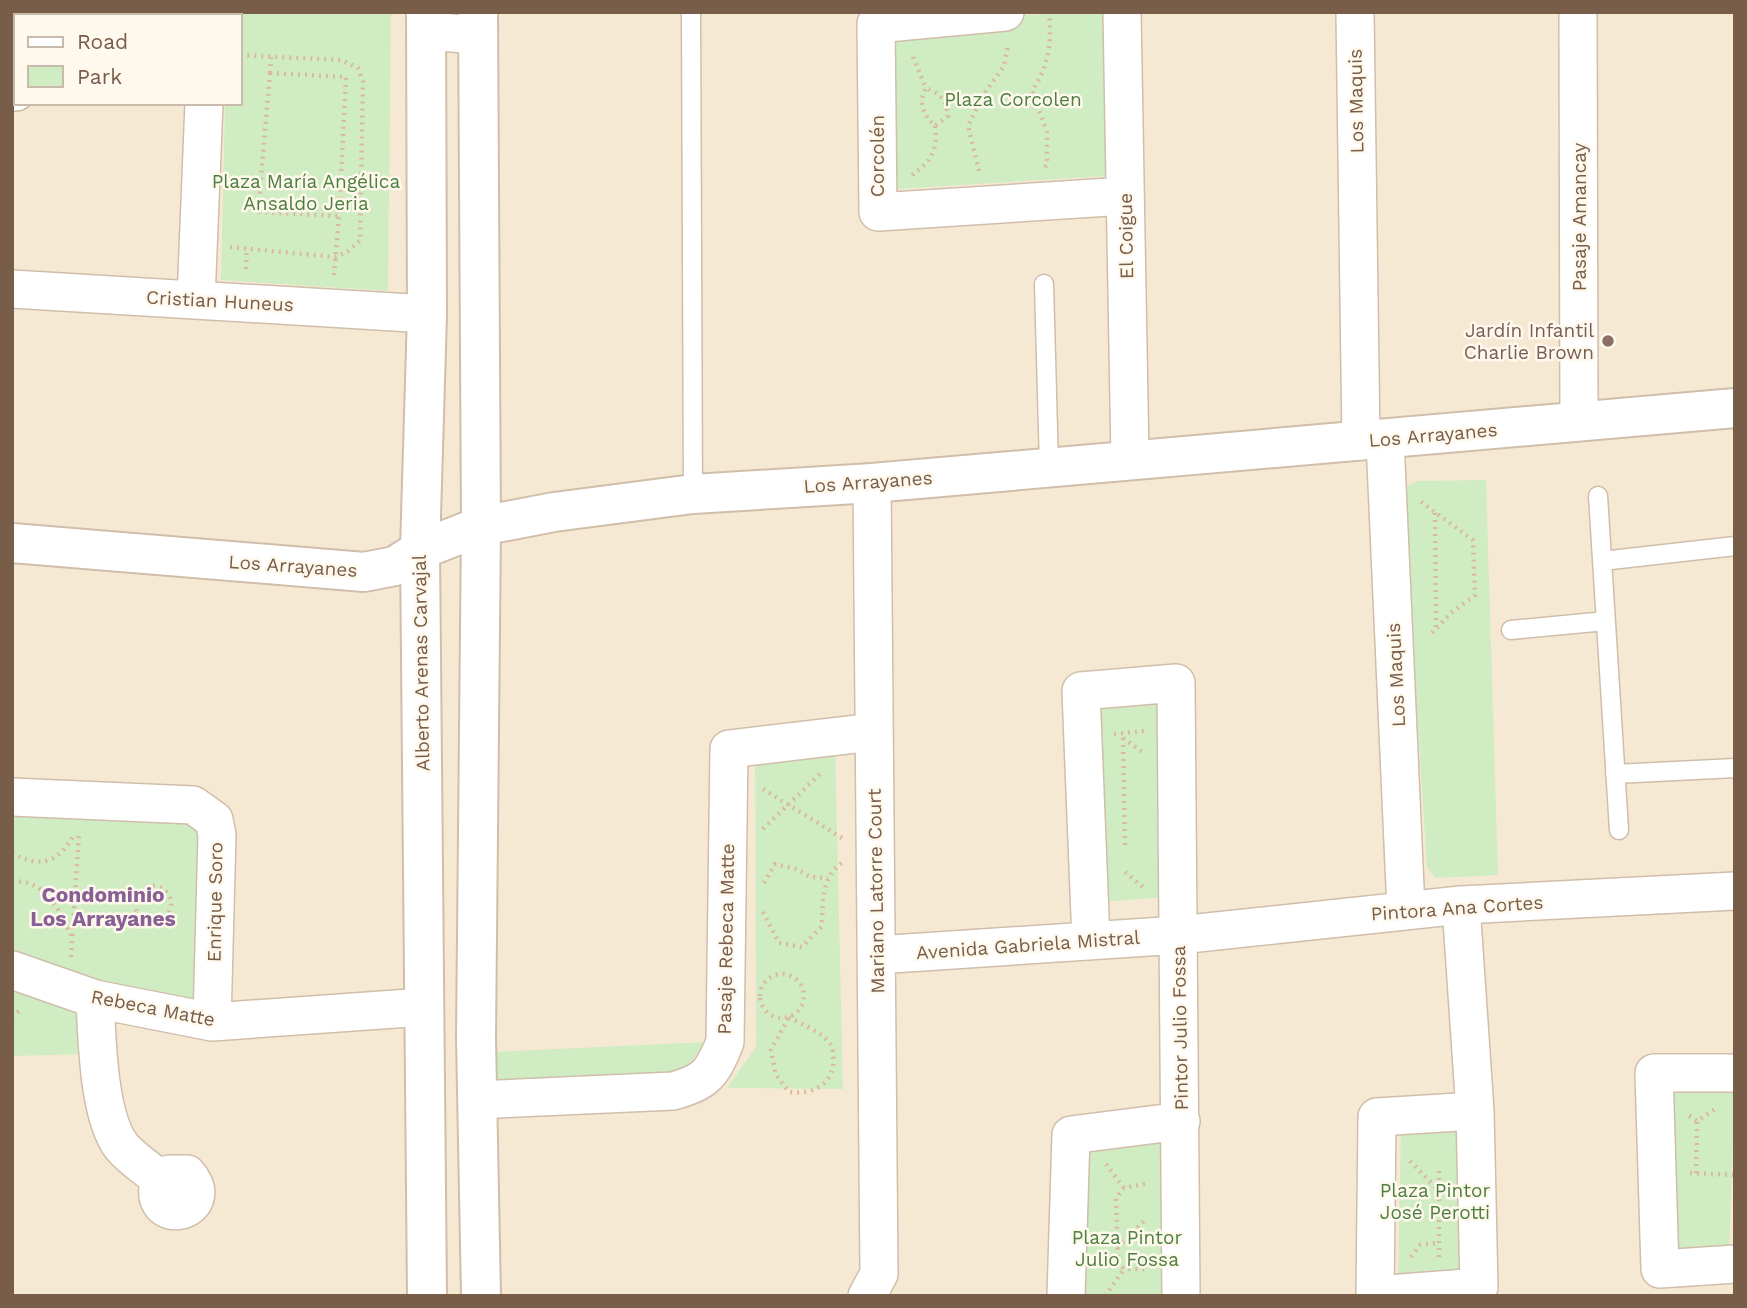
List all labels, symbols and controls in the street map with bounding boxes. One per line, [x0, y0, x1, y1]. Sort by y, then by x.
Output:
legend [14, 14, 242, 105]
text: Road [77, 29, 128, 54]
street label: Los Maquis [1344, 49, 1368, 153]
text: Park [77, 64, 122, 89]
park label: Plaza Corcolen [944, 88, 1082, 111]
street label: Corcolén [866, 115, 889, 197]
street label: Pasaje Amancay [1568, 142, 1591, 291]
park label: Plaza María Angélica Ansaldo Jeria [212, 170, 400, 215]
street label: El Coigue [1114, 193, 1138, 279]
street label: Cristian Huneus [146, 286, 294, 316]
place label: Jardín Infantil Charlie Brown [1464, 319, 1594, 364]
marker: Jardín Infantil Charlie Brown [1600, 333, 1616, 349]
street label: Los Arrayanes [1368, 418, 1498, 452]
street label: Los Arrayanes [803, 466, 933, 498]
street label: Los Arrayanes [228, 550, 358, 582]
street label: Alberto Arenas Carvajal [408, 554, 434, 772]
street label: Los Maquis [1382, 622, 1410, 728]
street label: Mariano Latorre Court [863, 788, 889, 994]
street label: Enrique Soro [202, 842, 228, 962]
street label: Pasaje Rebeca Matte [713, 843, 739, 1035]
district label: Condominio Los Arrayanes [30, 882, 176, 931]
street label: Pintora Ana Cortes [1370, 891, 1544, 925]
street label: Avenida Gabriela Mistral [915, 926, 1141, 964]
street label: Pintor Julio Fossa [1167, 945, 1193, 1111]
street label: Rebeca Matte [89, 985, 217, 1031]
park label: Plaza Pintor José Perotti [1380, 1179, 1490, 1224]
park label: Plaza Pintor Julio Fossa [1072, 1226, 1182, 1271]

